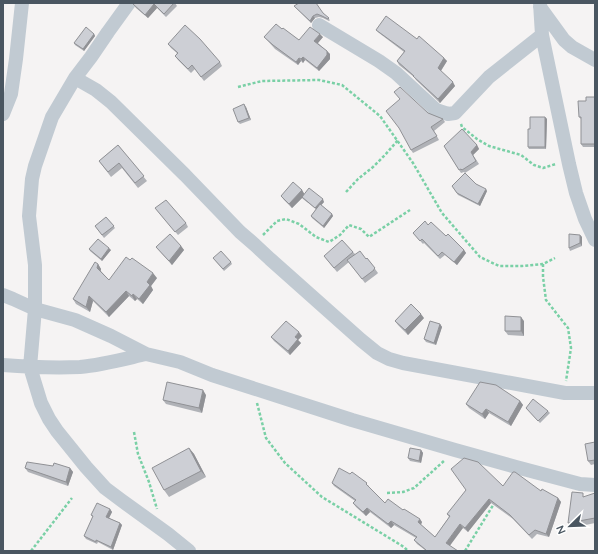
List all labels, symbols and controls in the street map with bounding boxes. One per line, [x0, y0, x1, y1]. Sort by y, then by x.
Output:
north arrow [550, 506, 590, 546]
text: N [553, 523, 569, 536]

